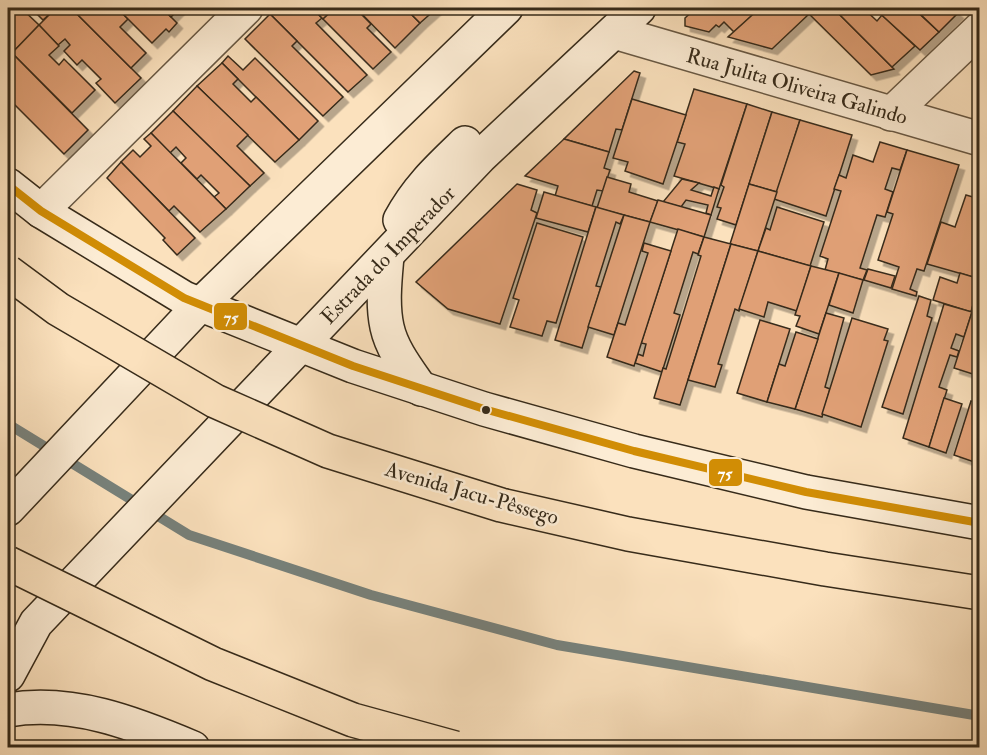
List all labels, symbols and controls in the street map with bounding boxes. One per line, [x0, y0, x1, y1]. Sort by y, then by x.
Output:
street label: Rua Julita Oliveira Galindo [683, 42, 911, 131]
street label: Estrada do Imperador [315, 180, 462, 330]
line badge: 75 [213, 302, 248, 331]
text: 75 [224, 308, 239, 328]
unlabelled marker [480, 404, 492, 416]
street label: Avenida Jacu-Pêssego [381, 456, 562, 531]
line badge: 75 [708, 458, 743, 487]
text: 75 [718, 464, 733, 484]

